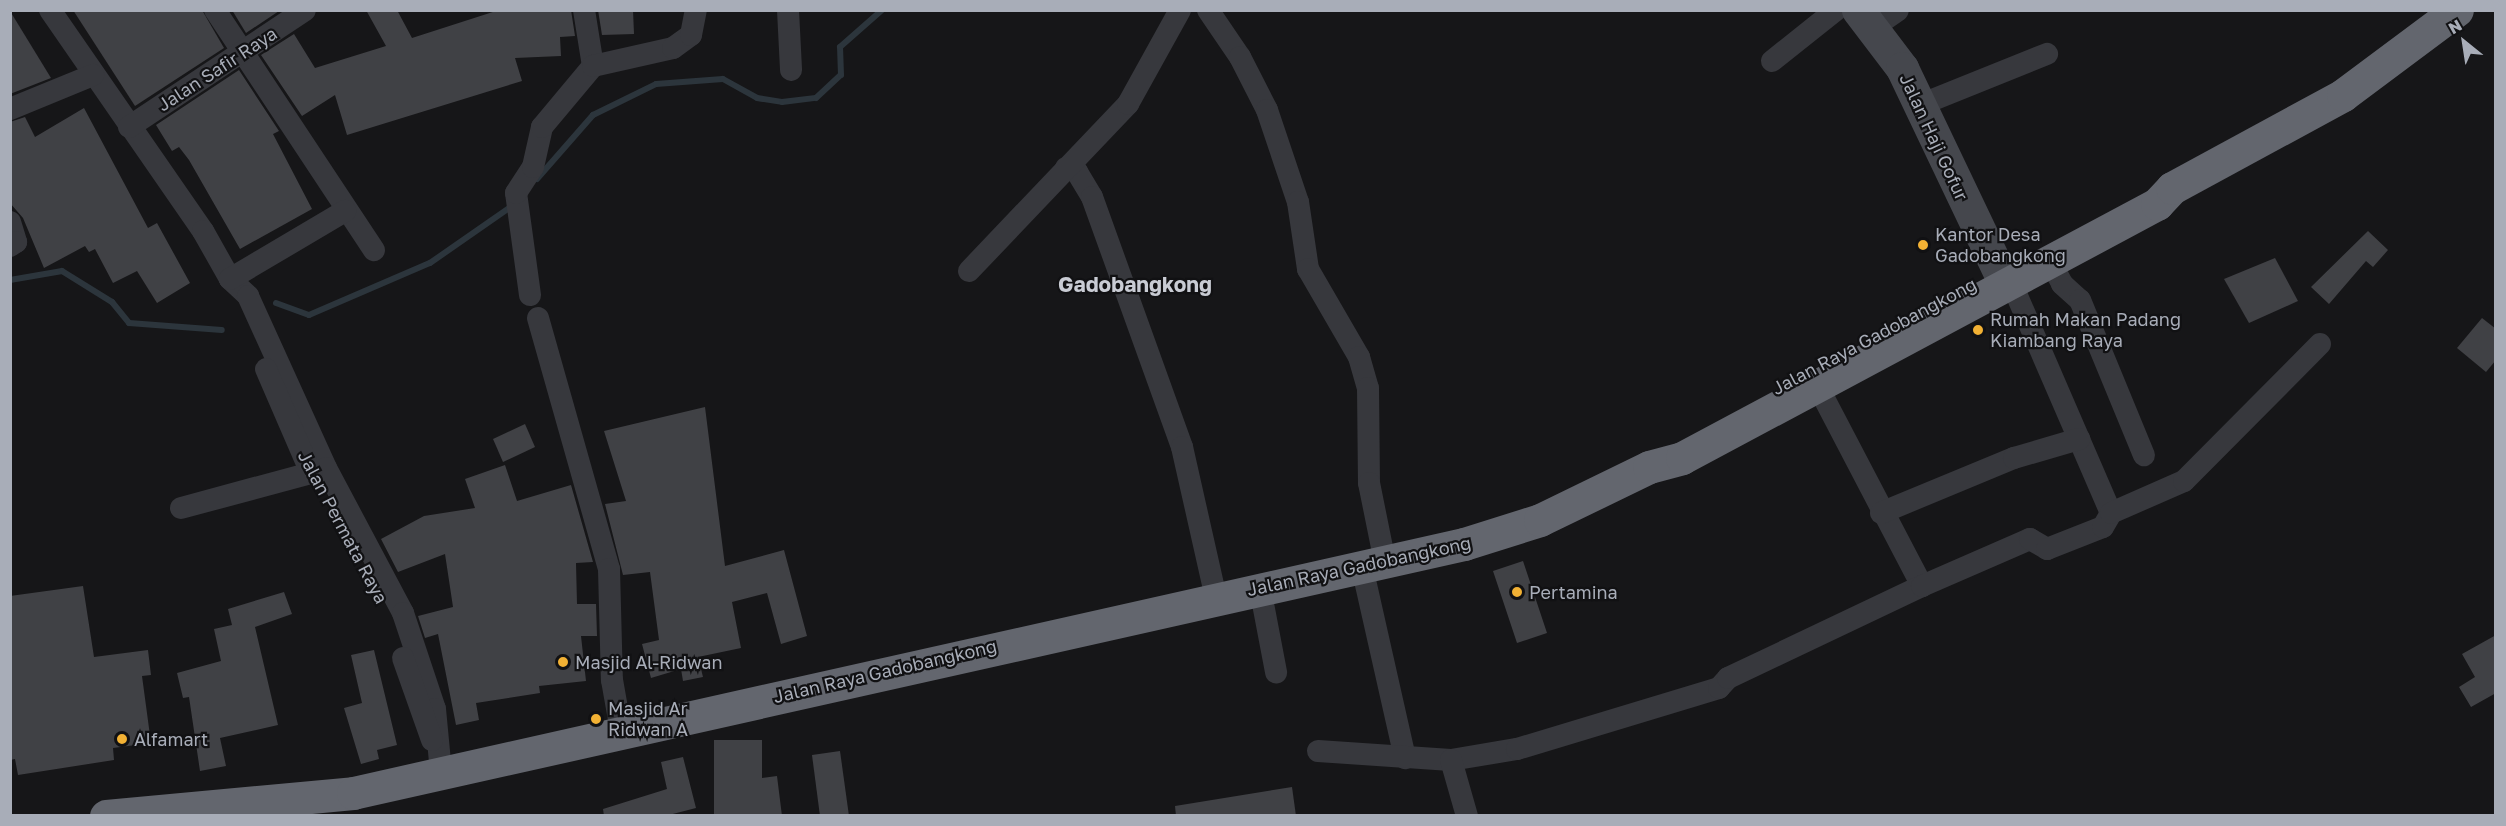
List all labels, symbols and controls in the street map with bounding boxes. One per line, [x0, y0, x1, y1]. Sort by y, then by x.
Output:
north arrow [2434, 12, 2494, 72]
text: N [2445, 15, 2465, 38]
street label: Jalan Safir Raya [153, 22, 281, 116]
street label: Jalan Haji Gofur [1895, 70, 1973, 204]
place label: Kantor Desa Gadobangkong [1935, 224, 2066, 266]
marker: Kantor Desa Gadobangkong [1916, 238, 1930, 252]
district label: Gadobangkong [1058, 271, 1212, 297]
street label: Jalan Raya Gadobangkong [1768, 273, 1980, 399]
place label: Rumah Makan Padang Kiambang Raya [1990, 309, 2181, 352]
marker: Rumah Makan Padang Kiambang Raya [1971, 323, 1985, 337]
street label: Jalan Permata Raya [294, 447, 392, 607]
street label: Jalan Raya Gadobangkong [1245, 532, 1473, 600]
place label: Pertamina [1529, 581, 1618, 603]
marker: Pertamina [1510, 585, 1524, 599]
street label: Jalan Raya Gadobangkong [771, 635, 999, 707]
place label: Masjid Al-Ridwan [575, 651, 723, 673]
marker: Masjid Al-Ridwan [556, 655, 570, 669]
place label: Masjid Ar Ridwan A [608, 698, 688, 740]
marker: Masjid Ar Ridwan A [589, 712, 603, 726]
place label: Alfamart [134, 728, 208, 750]
marker: Alfamart [115, 732, 129, 746]

